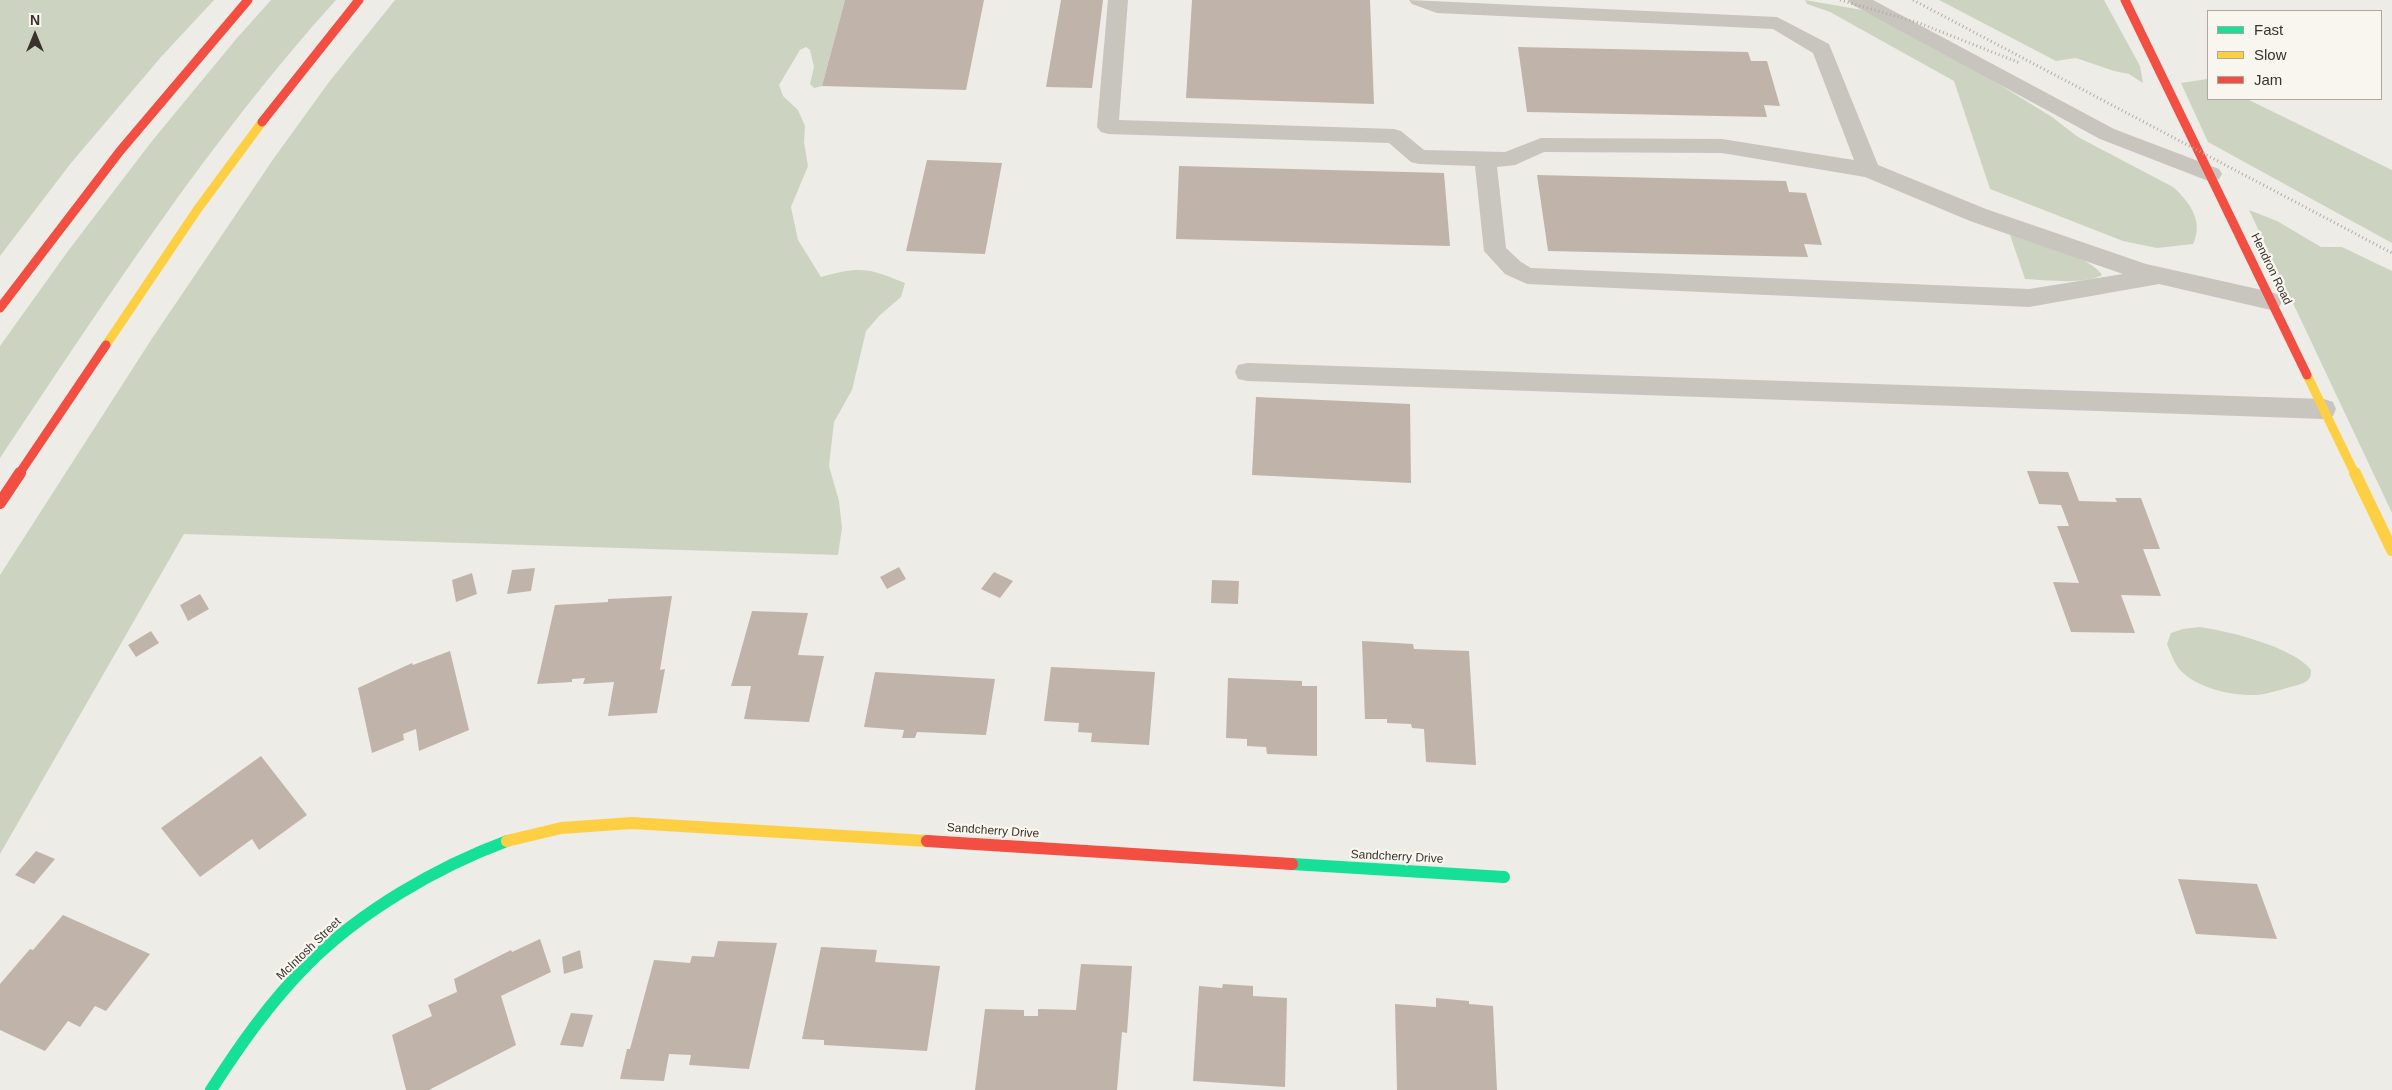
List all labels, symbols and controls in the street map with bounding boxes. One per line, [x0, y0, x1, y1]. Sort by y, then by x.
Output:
north arrow [10, 10, 60, 60]
legend [2207, 10, 2382, 100]
text: N [30, 12, 40, 28]
text: Fast [2254, 21, 2283, 38]
text: Slow [2254, 46, 2287, 63]
text: Jam [2254, 71, 2282, 88]
street label: Hendron Road [2247, 231, 2295, 307]
street label: Sandcherry Drive [946, 821, 1040, 841]
street label: Sandcherry Drive [1350, 847, 1444, 867]
street label: McIntosh Street [274, 915, 344, 983]

